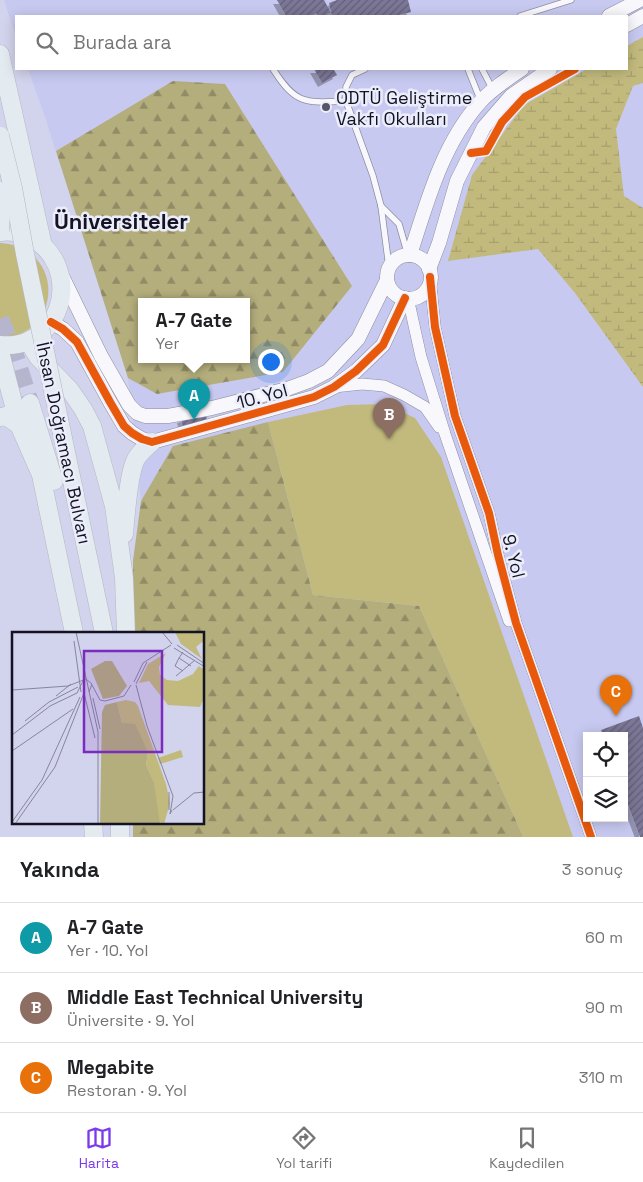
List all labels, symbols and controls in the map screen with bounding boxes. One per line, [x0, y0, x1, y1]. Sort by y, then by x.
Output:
search box [15, 15, 628, 70]
icon: search [33, 29, 61, 57]
text: Burada ara [73, 30, 171, 55]
place label: ODTÜ Geliştirme Vakfı Okulları [336, 86, 472, 130]
marker: ODTÜ Geliştirme Vakfı Okulları [320, 101, 332, 113]
district label: Üniversiteler [54, 207, 188, 235]
popup [138, 298, 250, 363]
text: A-7 Gate [156, 308, 232, 333]
text: Yer [156, 333, 180, 354]
street label: İhsan Doğramacı Bulvarı [31, 340, 97, 546]
your location [258, 349, 284, 375]
street label: 10. Yol [234, 378, 290, 414]
pin: A [178, 379, 210, 420]
pin: B [373, 398, 405, 439]
street label: 9. Yol [497, 532, 531, 580]
inset map [12, 632, 205, 824]
pin: C [600, 675, 632, 716]
map controls [583, 732, 628, 822]
button: locate [583, 732, 628, 777]
button: layers [583, 777, 628, 822]
text: Yakında [20, 856, 99, 883]
text: 3 sonuç [562, 859, 623, 880]
text: A-7 Gate [67, 915, 144, 940]
text: A [31, 927, 41, 948]
text: 60 m [585, 927, 623, 948]
text: Yer · 10. Yol [67, 940, 148, 961]
text: Middle East Technical University [67, 985, 363, 1010]
text: B [31, 997, 41, 1018]
text: 90 m [585, 997, 623, 1018]
text: Üniversite · 9. Yol [67, 1010, 194, 1031]
text: Megabite [67, 1055, 154, 1080]
text: C [31, 1067, 41, 1088]
text: 310 m [579, 1067, 623, 1088]
text: Restoran · 9. Yol [67, 1080, 187, 1101]
tab: Harita [79, 1124, 119, 1172]
tab: Yol tarifi [276, 1124, 332, 1172]
tab: Kaydedilen [489, 1124, 564, 1172]

